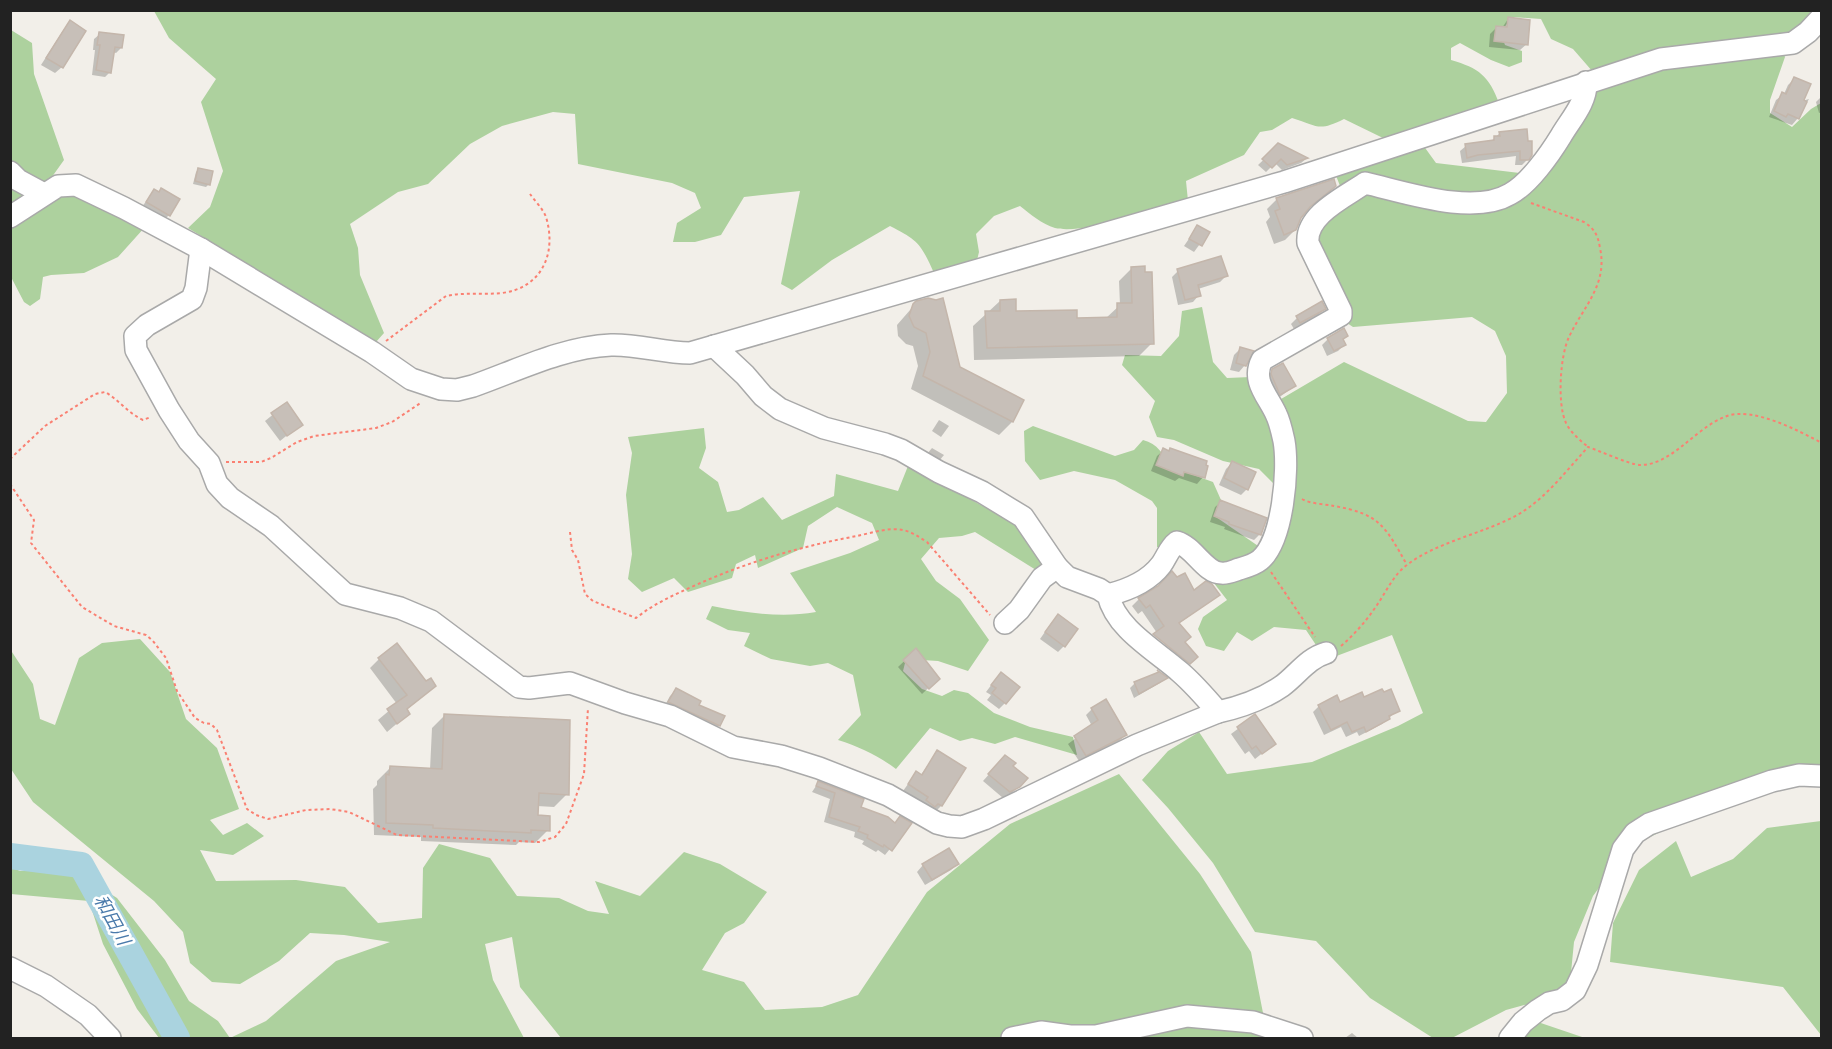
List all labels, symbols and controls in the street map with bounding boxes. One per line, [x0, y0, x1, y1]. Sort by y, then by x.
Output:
water label: 和田川 [89, 891, 136, 951]

